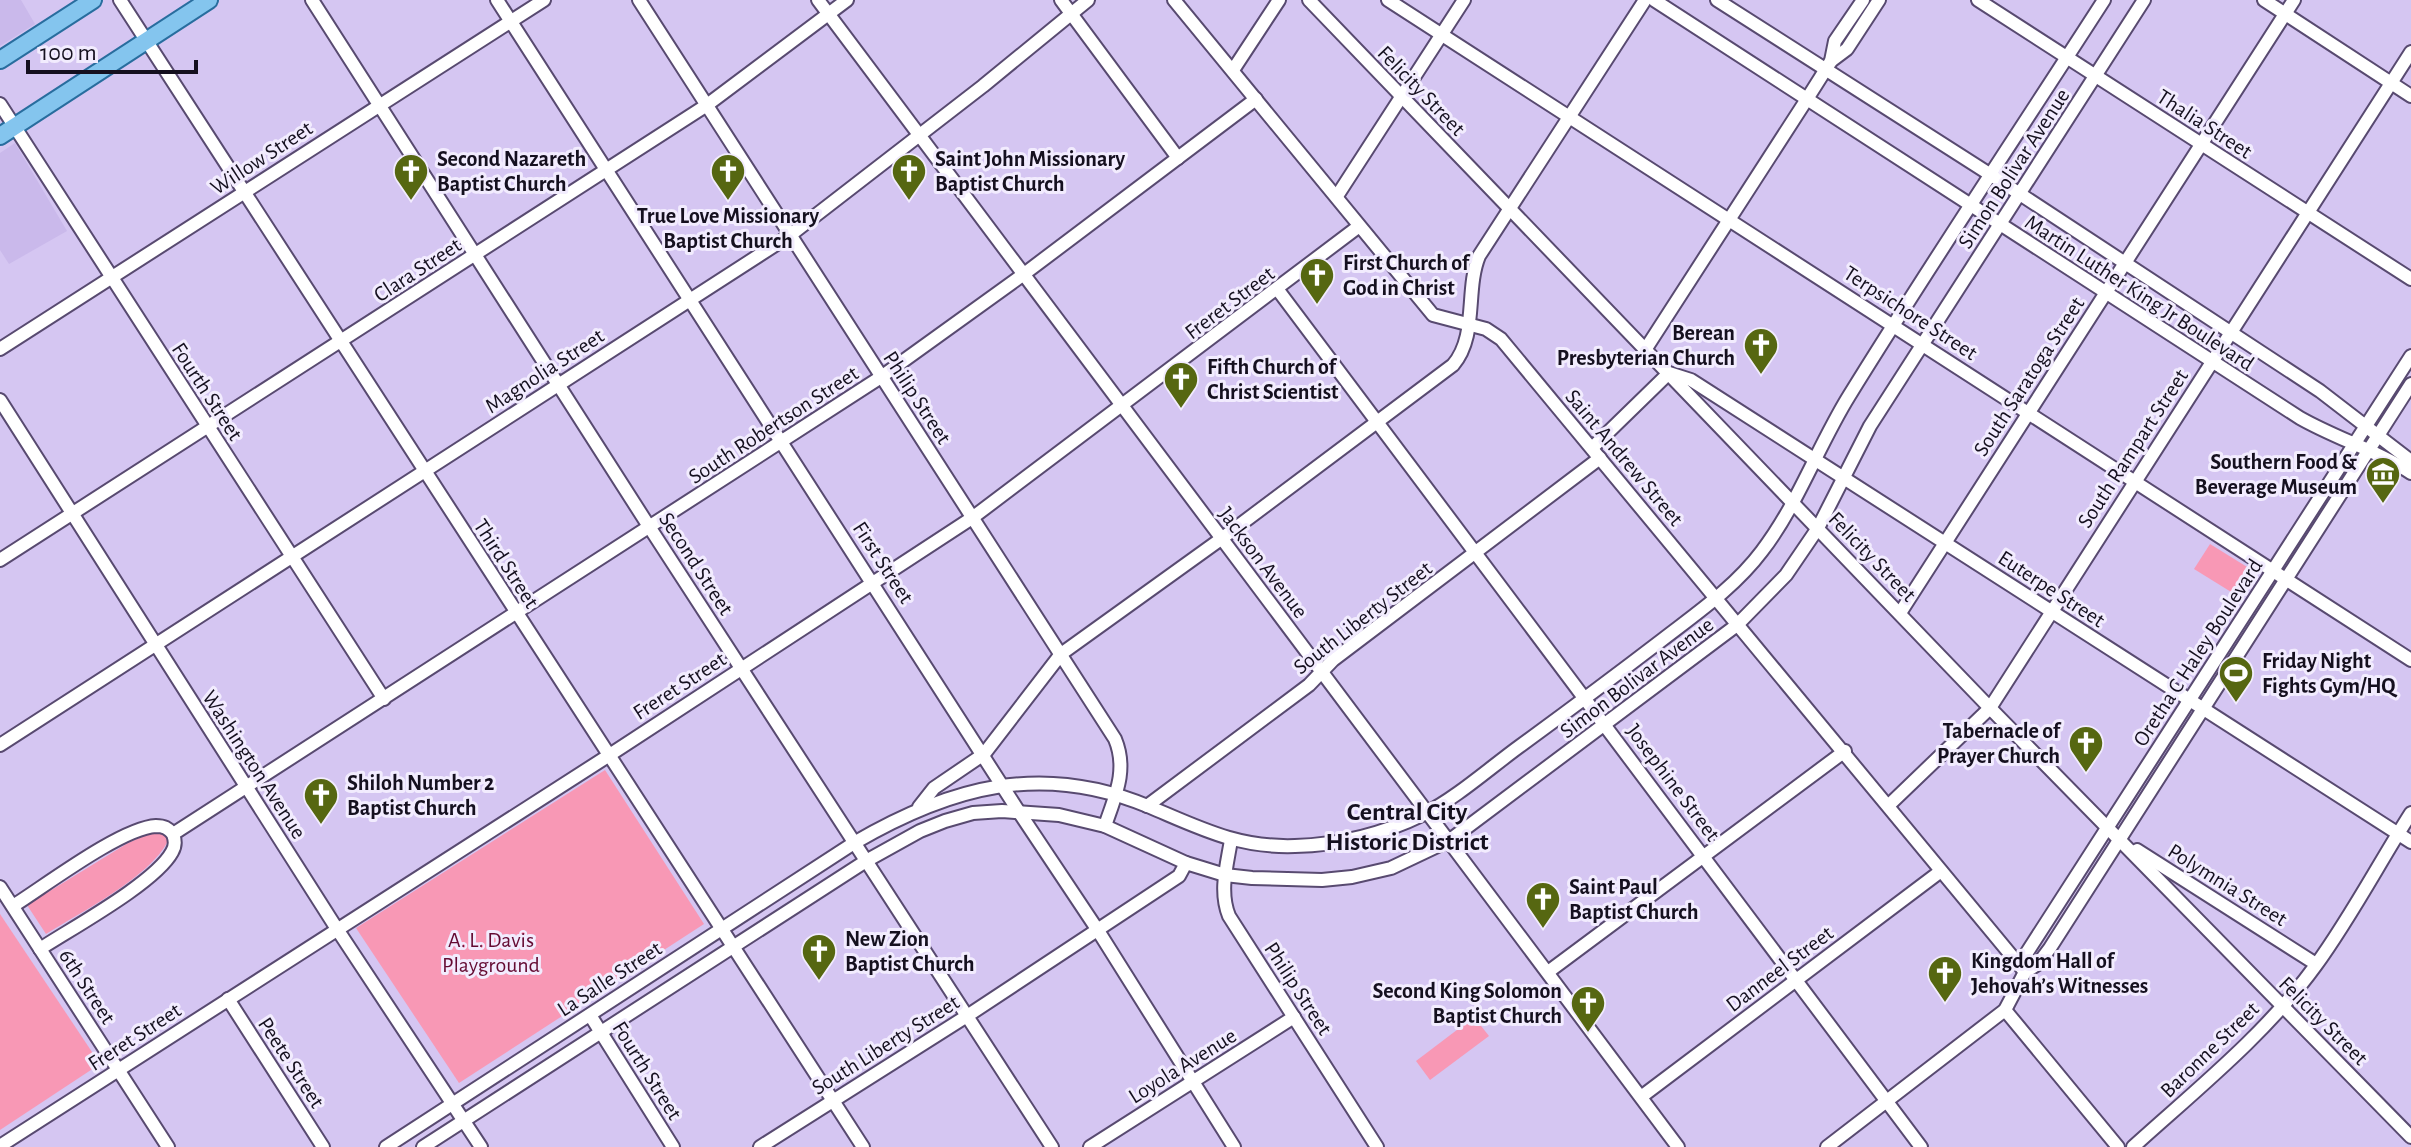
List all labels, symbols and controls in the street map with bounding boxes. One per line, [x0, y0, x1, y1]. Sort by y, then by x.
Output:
scale bar [28, 24, 196, 74]
text: 100 m [40, 41, 97, 65]
street label: Felicity Street [1373, 42, 1469, 140]
street label: Simon Bolivar Avenue [1954, 85, 2074, 252]
street label: Thalia Street [2153, 85, 2256, 163]
street label: Willow Street [207, 117, 316, 199]
place label: Second Nazareth Baptist Church [437, 148, 586, 195]
place label: Saint John Missionary Baptist Church [935, 148, 1125, 195]
church icon: Second Nazareth Baptist Church [392, 152, 430, 202]
church icon: True Love Missionary Baptist Church [709, 152, 747, 202]
church icon: Saint John Missionary Baptist Church [890, 152, 928, 202]
place label: True Love Missionary Baptist Church [637, 205, 819, 252]
street label: Martin Luther King Jr Boulevard [2021, 211, 2258, 375]
street label: Clara Street [370, 234, 465, 306]
place label: First Church of God in Christ [1343, 252, 1471, 299]
church icon: First Church of God in Christ [1298, 256, 1336, 306]
street label: Freret Street [1181, 262, 1278, 343]
street label: Terpsichore Street [1840, 262, 1981, 364]
street label: South Saratoga Street [1969, 293, 2088, 460]
place label: Berean Presbyterian Church [1557, 322, 1735, 370]
street label: Magnolia Street [481, 324, 608, 417]
church icon: Berean Presbyterian Church [1742, 326, 1780, 376]
street label: Fourth Street [168, 339, 247, 444]
street label: Philip Street [879, 347, 955, 448]
place label: Fifth Church of Christ Scientist [1207, 356, 1339, 403]
church icon: Fifth Church of Christ Scientist [1162, 360, 1200, 410]
street label: South Robertson Street [685, 362, 862, 488]
street label: South Rampart Street [2073, 365, 2192, 532]
street label: Saint Andrew Street [1561, 385, 1687, 530]
place label: Southern Food & Beverage Museum [2195, 451, 2357, 498]
museum icon: Southern Food & Beverage Museum [2364, 455, 2402, 505]
street label: Jackson Avenue [1214, 503, 1312, 622]
street label: Second Street [655, 508, 737, 619]
street label: Felicity Street [1824, 508, 1920, 606]
street label: Third Street [469, 515, 543, 612]
street label: First Street [849, 518, 918, 607]
street label: Euterpe Street [1994, 546, 2109, 631]
street label: Oretha C Haley Boulevard [2129, 555, 2267, 750]
street label: South Liberty Street [1289, 557, 1436, 678]
street label: Simon Bolivar Avenue [1556, 613, 1717, 742]
street label: Freret Street [629, 648, 730, 724]
place label: Friday Night Fights Gym/HQ [2262, 650, 2398, 698]
sports icon: Friday Night Fights Gym/HQ [2217, 654, 2255, 704]
street label: Washington Avenue [198, 686, 310, 843]
street label: Josephine Street [1622, 720, 1724, 845]
place label: Tabernacle of Prayer Church [1937, 720, 2062, 768]
church icon: Tabernacle of Prayer Church [2067, 724, 2105, 774]
place label: Shiloh Number 2 Baptist Church [347, 772, 494, 819]
church icon: Shiloh Number 2 Baptist Church [302, 776, 340, 826]
district label: Central City Historic District [1325, 799, 1489, 855]
street label: Polymnia Street [2164, 840, 2291, 930]
place label: Saint Paul Baptist Church [1569, 876, 1698, 923]
church icon: Saint Paul Baptist Church [1524, 880, 1562, 930]
street label: Danneel Street [1722, 922, 1837, 1016]
place label: New Zion Baptist Church [845, 928, 974, 975]
park label: A. L. Davis Playground [442, 929, 540, 976]
church icon: New Zion Baptist Church [800, 932, 838, 982]
street label: La Salle Street [553, 937, 666, 1021]
street label: Philip Street [1260, 938, 1336, 1039]
street label: 6th Street [55, 945, 119, 1028]
place label: Kingdom Hall of Jehovah’s Witnesses [1971, 950, 2148, 997]
church icon: Kingdom Hall of Jehovah’s Witnesses [1926, 954, 1964, 1004]
street label: Felicity Street [2275, 972, 2372, 1069]
place label: Second King Solomon Baptist Church [1373, 980, 1562, 1027]
church icon: Second King Solomon Baptist Church [1569, 984, 1607, 1034]
street label: South Liberty Street [808, 991, 963, 1099]
street label: Baronne Street [2156, 998, 2263, 1102]
street label: Freret Street [84, 999, 185, 1075]
street label: Peete Street [254, 1013, 328, 1112]
street label: Fourth Street [608, 1017, 686, 1124]
street label: Loyola Avenue [1125, 1024, 1240, 1108]

